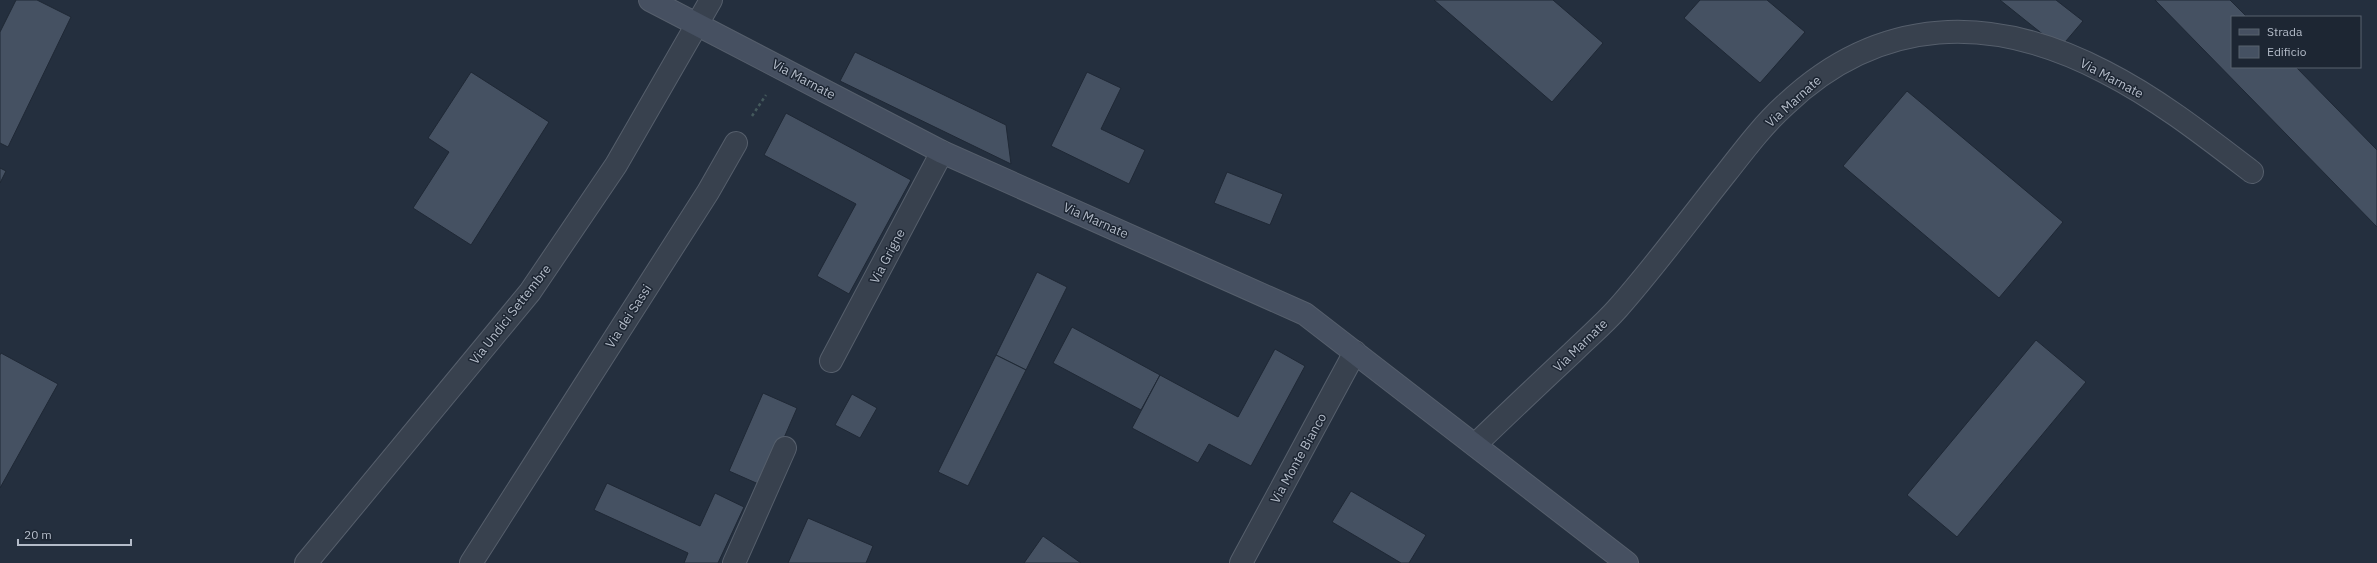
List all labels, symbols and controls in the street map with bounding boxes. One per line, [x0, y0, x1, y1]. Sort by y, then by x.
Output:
legend [2231, 16, 2361, 68]
text: Strada [2267, 24, 2303, 39]
text: Edificio [2267, 44, 2307, 59]
street label: Via Marnate [2077, 55, 2146, 102]
street label: Via Marnate [769, 56, 838, 103]
street label: Via Marnate [1762, 72, 1825, 131]
street label: Via Marnate [1061, 199, 1131, 242]
street label: Via Grigne [866, 226, 909, 287]
street label: Via Undici Settembre [466, 261, 555, 368]
street label: Via dei Sassi [602, 281, 655, 351]
street label: Via Marnate [1549, 315, 1611, 376]
street label: Via Monte Bianco [1267, 410, 1330, 506]
scale bar [18, 521, 131, 547]
text: 20 m [24, 527, 52, 542]

